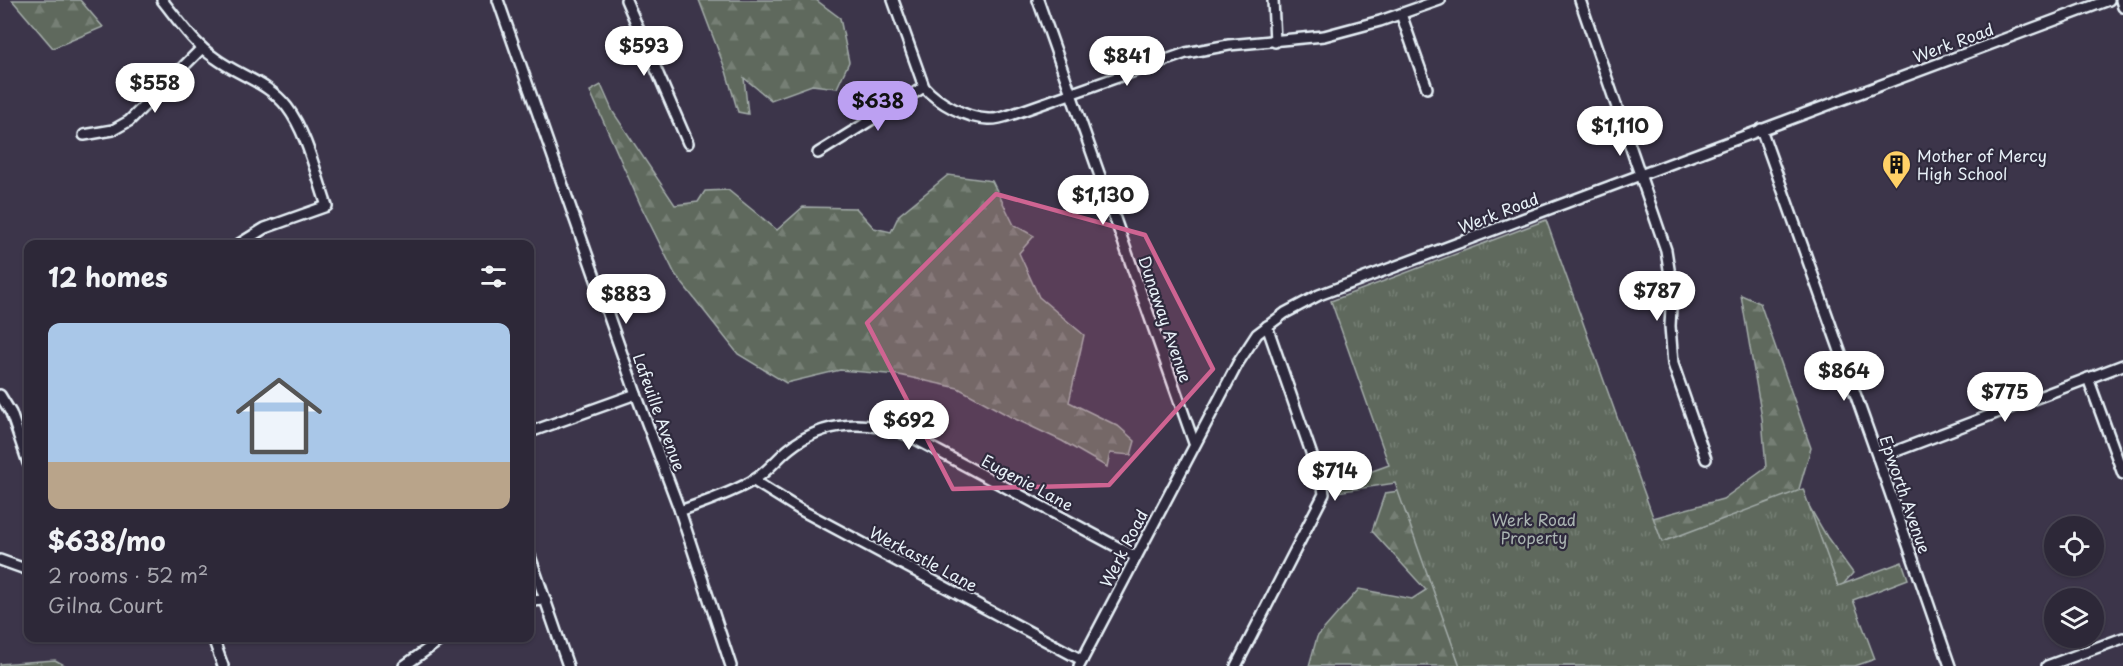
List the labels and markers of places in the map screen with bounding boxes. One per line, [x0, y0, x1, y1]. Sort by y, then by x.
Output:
pin: $593 [608, 26, 680, 77]
pin: $841 [1091, 36, 1163, 87]
pin: $558 [119, 63, 191, 114]
pin: $638 [842, 81, 914, 132]
pin: $1,110 [1571, 106, 1669, 157]
place label: Mother of Mercy High School [1917, 143, 2047, 185]
building icon: Mother of Mercy High School [1880, 148, 1912, 190]
pin: $1,130 [1054, 175, 1152, 226]
pin: $787 [1621, 271, 1693, 322]
pin: $883 [590, 274, 662, 325]
pin: $864 [1808, 351, 1880, 402]
pin: $775 [1969, 372, 2041, 423]
pin: $692 [873, 400, 945, 451]
pin: $714 [1299, 451, 1371, 502]

